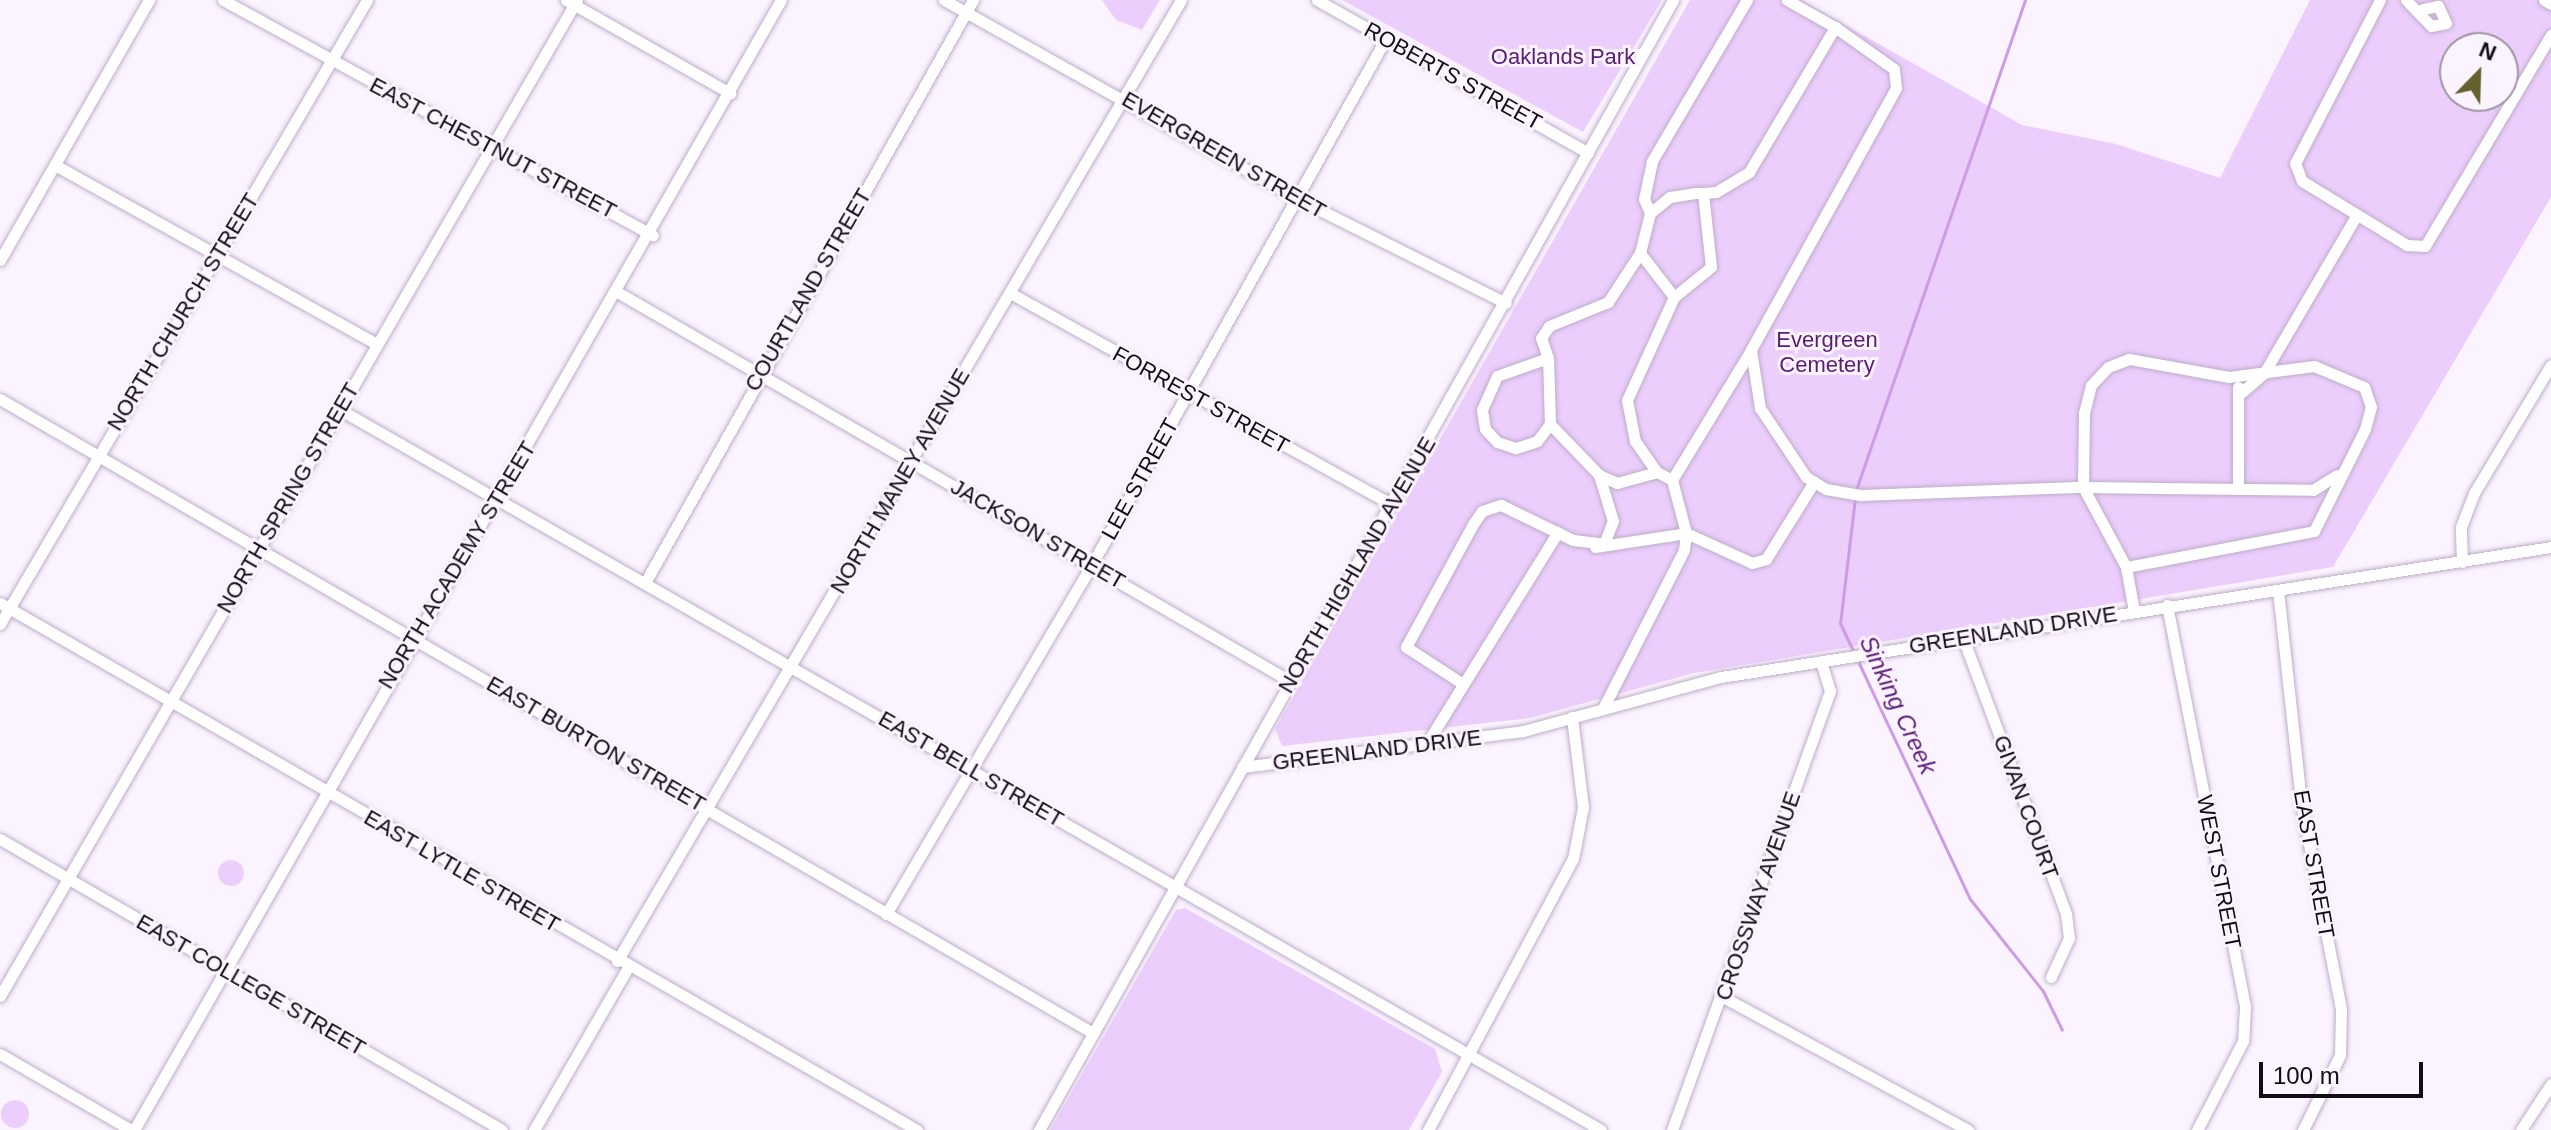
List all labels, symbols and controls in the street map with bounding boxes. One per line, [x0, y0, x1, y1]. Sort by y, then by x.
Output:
street label: ROBERTS STREET [1360, 16, 1546, 136]
north arrow [2439, 32, 2519, 112]
text: N [2476, 37, 2500, 66]
park label: Oaklands Park [1491, 44, 1635, 70]
street label: EAST CHESTNUT STREET [365, 72, 621, 224]
street label: EVERGREEN STREET [1117, 86, 1331, 224]
street label: COURTLAND STREET [739, 184, 877, 396]
street label: NORTH CHURCH STREET [102, 189, 264, 435]
park label: Evergreen Cemetery [1776, 326, 1878, 378]
street label: FORREST STREET [1108, 340, 1294, 460]
street label: NORTH MANEY AVENUE [824, 363, 976, 599]
street label: NORTH SPRING STREET [211, 378, 365, 618]
street label: LEE STREET [1096, 414, 1184, 544]
street label: NORTH HIGHLAND AVENUE [1272, 432, 1442, 698]
street label: NORTH ACADEMY STREET [372, 436, 542, 694]
street label: JACKSON STREET [946, 473, 1130, 595]
street label: GREENLAND DRIVE [1907, 601, 2119, 659]
water label: Sinking Creek [1853, 631, 1943, 779]
street label: EAST BURTON STREET [482, 670, 710, 818]
street label: EAST BELL STREET [873, 705, 1069, 833]
street label: GREENLAND DRIVE [1271, 724, 1483, 776]
street label: GIVAN COURT [1988, 732, 2064, 882]
street label: CROSSWAY AVENUE [1710, 787, 1806, 1005]
street label: EAST STREET [2288, 788, 2340, 940]
street label: WEST STREET [2191, 793, 2247, 951]
street label: EAST LYTLE STREET [359, 804, 565, 938]
street label: EAST COLLEGE STREET [132, 908, 370, 1062]
scale bar [2263, 1046, 2427, 1096]
text: 100 m [2273, 1062, 2340, 1089]

